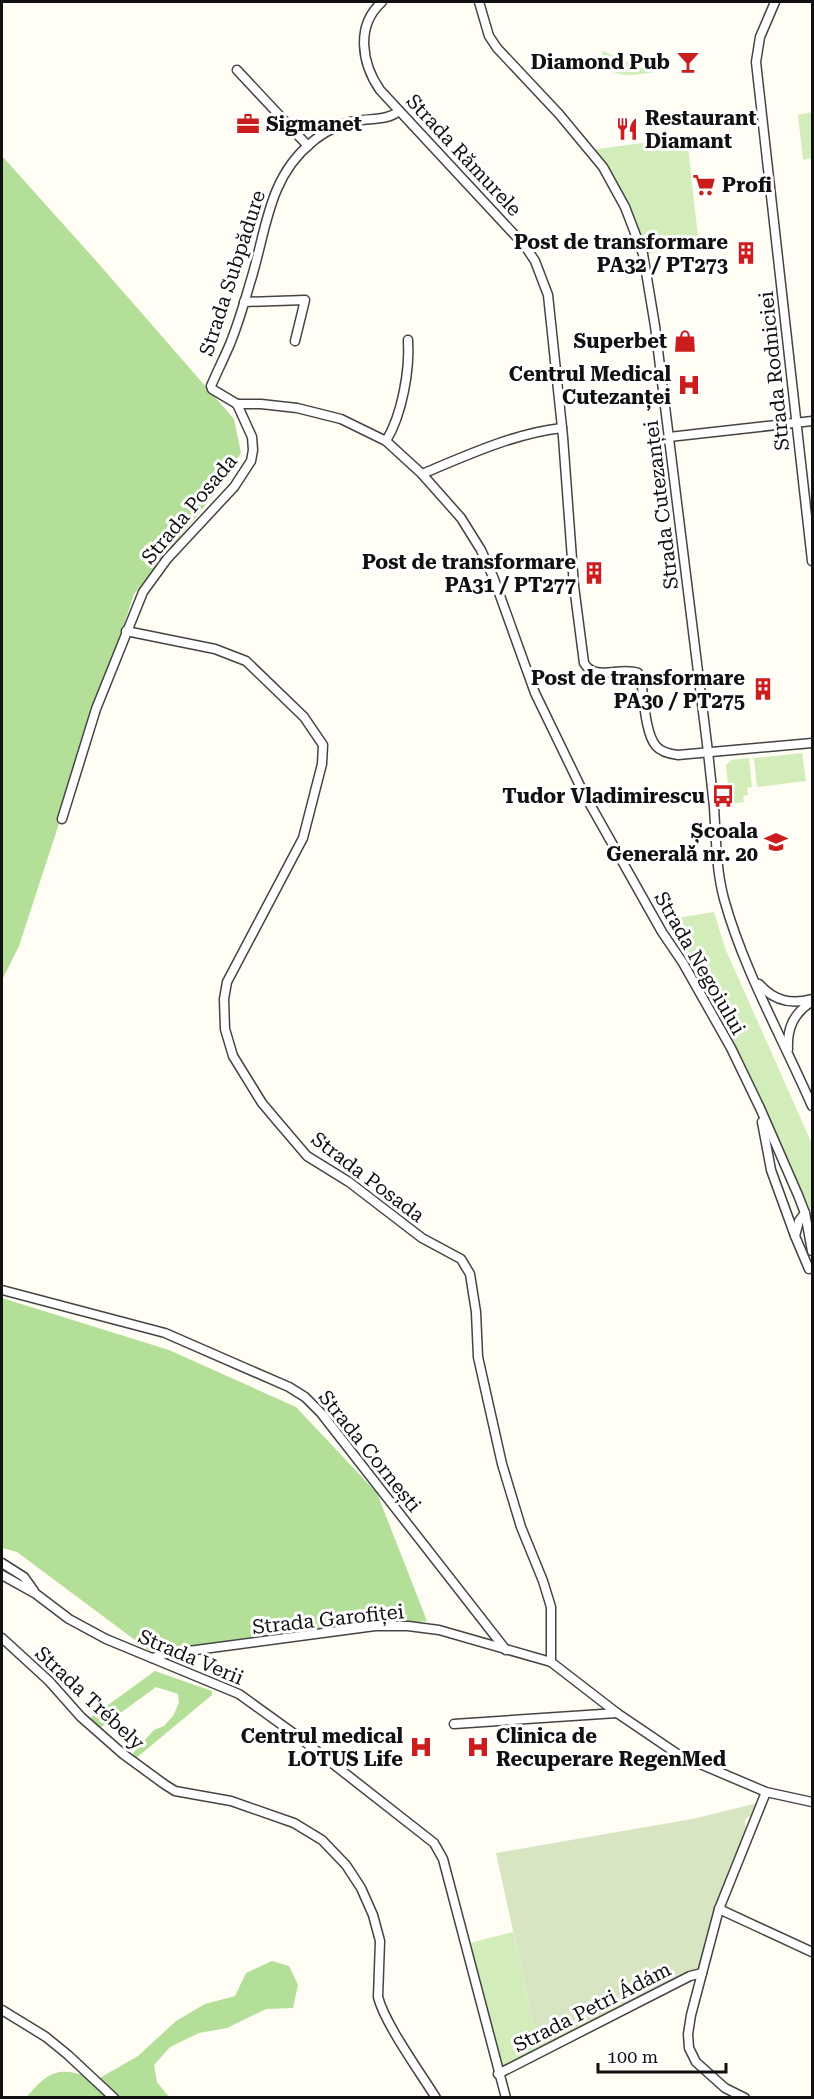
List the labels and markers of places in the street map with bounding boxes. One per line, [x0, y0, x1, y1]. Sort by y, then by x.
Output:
bar icon: Diamond Pub [675, 49, 701, 75]
place label: Diamond Pub [531, 50, 670, 74]
place label: Restaurant Diamant [645, 106, 757, 153]
office icon: Sigmanet [235, 111, 261, 137]
place label: Sigmanet [266, 112, 362, 136]
restaurant icon: Restaurant Diamant [614, 116, 640, 142]
supermarket icon: Profi [691, 172, 717, 198]
place label: Profi [722, 173, 772, 197]
place label: Post de transformare PA32 / PT273 [514, 230, 728, 277]
building icon: Post de transformare PA32 / PT273 [733, 240, 759, 266]
shop icon: Superbet [672, 328, 698, 354]
place label: Superbet [574, 329, 667, 353]
place label: Centrul Medical Cutezanței [509, 362, 671, 411]
hospital icon: Centrul Medical Cutezanței [676, 372, 702, 398]
place label: Post de transformare PA31 / PT277 [362, 550, 576, 597]
building icon: Post de transformare PA31 / PT277 [581, 560, 607, 586]
place label: Post de transformare PA30 / PT275 [531, 666, 745, 713]
building icon: Post de transformare PA30 / PT275 [750, 676, 776, 702]
bus stop icon: Tudor Vladimirescu [710, 783, 736, 809]
place label: Tudor Vladimirescu [502, 784, 705, 808]
place label: Școala Generală nr. 20 [606, 819, 758, 866]
school or university icon: Școala Generală nr. 20 [763, 829, 789, 855]
place label: Centrul medical LOTUS Life [241, 1724, 403, 1771]
place label: Clinica de Recuperare RegenMed [496, 1724, 727, 1771]
hospital icon: Centrul medical LOTUS Life [408, 1734, 434, 1760]
hospital icon: Clinica de Recuperare RegenMed [465, 1734, 491, 1760]

